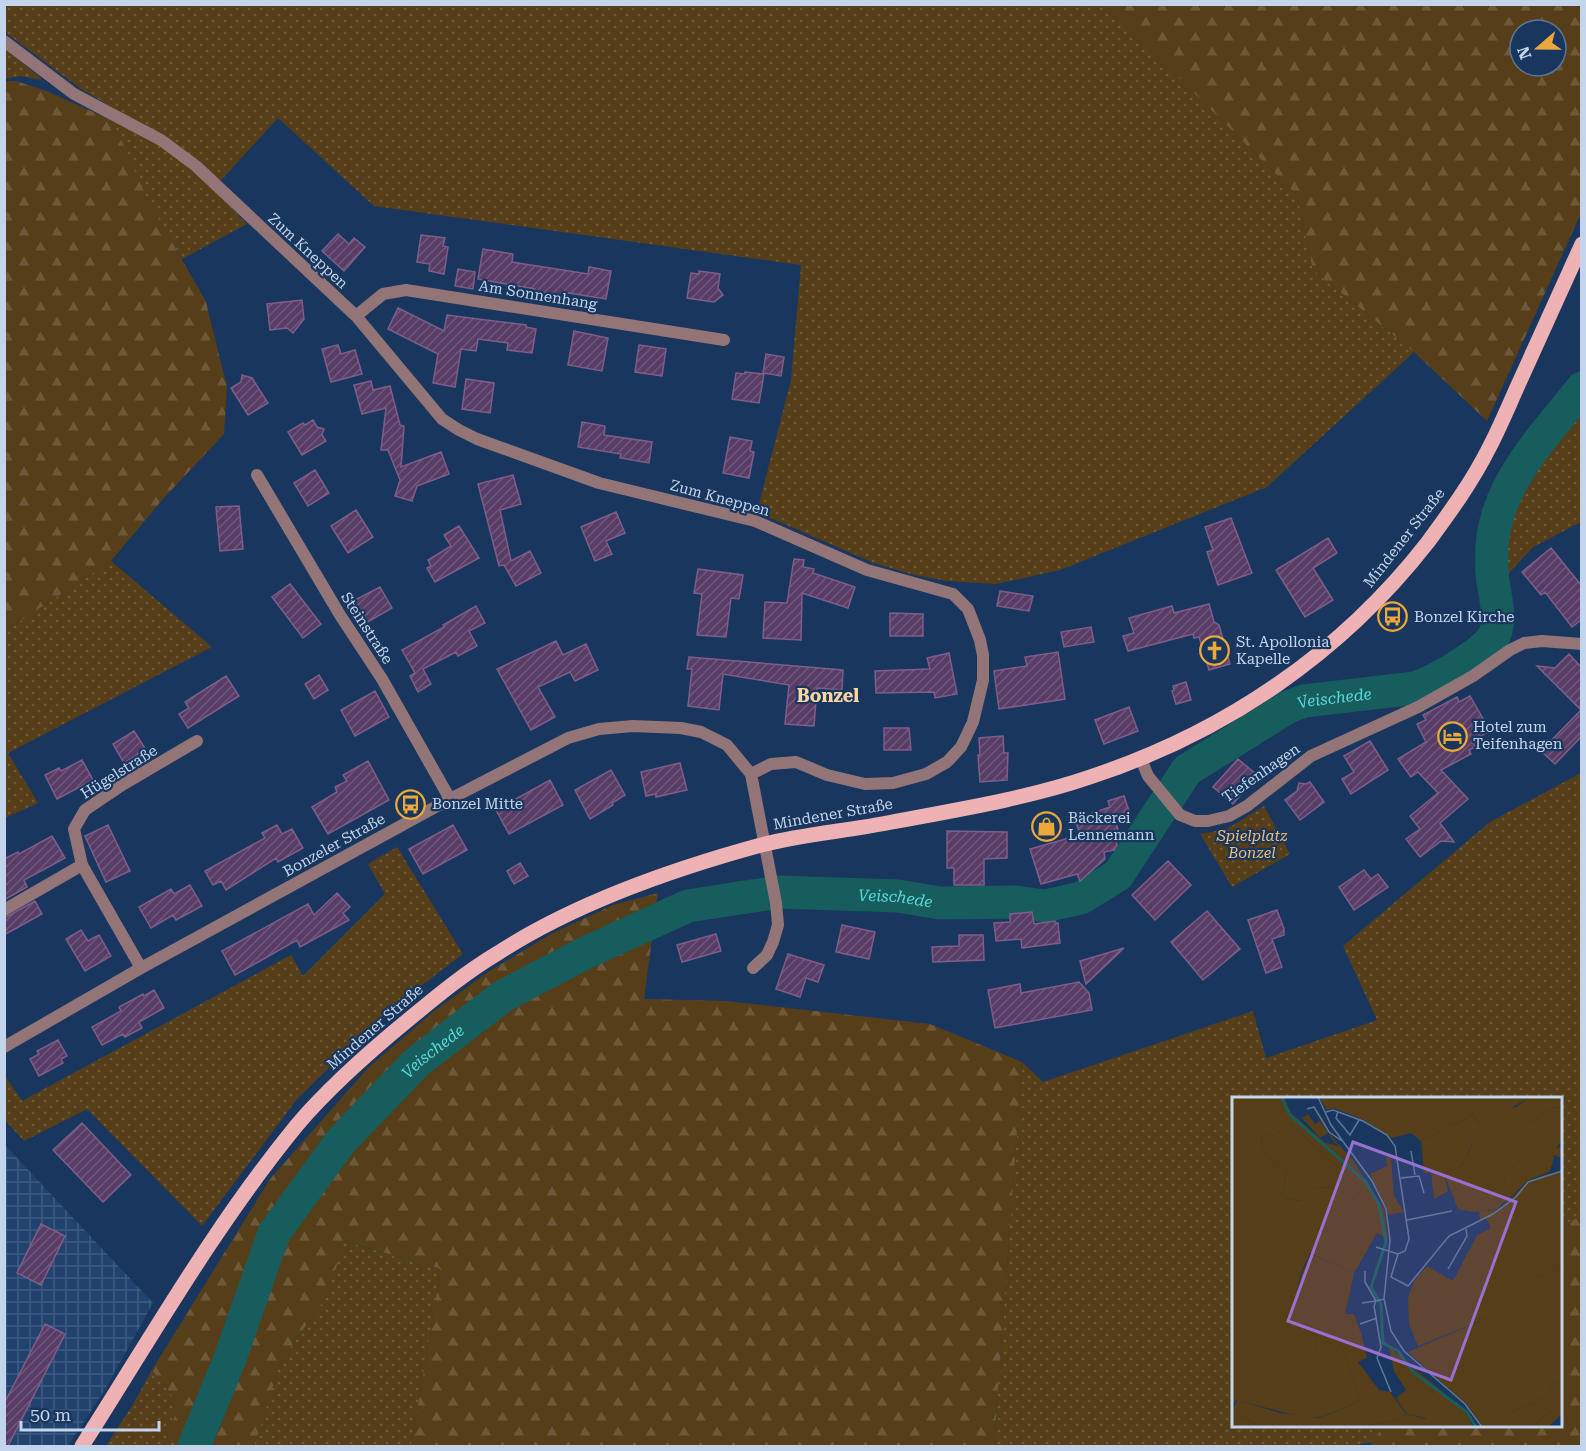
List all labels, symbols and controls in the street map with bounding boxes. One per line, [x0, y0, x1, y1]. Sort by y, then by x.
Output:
north arrow [1508, 18, 1568, 78]
text: N [1513, 44, 1535, 62]
street label: Zum Kneppen [264, 209, 352, 293]
street label: Am Sonnenhang [477, 277, 599, 313]
street label: Zum Kneppen [668, 476, 772, 520]
street label: Mindener Straße [1360, 485, 1448, 591]
street label: Steinstraße [337, 589, 397, 667]
bus stop icon: Bonzel Kirche [1377, 601, 1409, 633]
place label: Bonzel Kirche [1414, 608, 1515, 626]
place label: St. Apollonia Kapelle [1236, 633, 1329, 668]
church icon: St. Apollonia Kapelle [1199, 635, 1231, 667]
water label: Veischede [1294, 684, 1373, 712]
district label: Bonzel [797, 685, 859, 706]
place label: Hotel zum Teifenhagen [1473, 718, 1563, 753]
hotel icon: Hotel zum Teifenhagen [1436, 720, 1468, 752]
street label: Tiefenhagen [1219, 740, 1303, 806]
street label: Hügelstraße [77, 741, 161, 803]
bus stop icon: Bonzel Mitte [395, 788, 427, 820]
place label: Bonzel Mitte [432, 795, 523, 813]
street label: Mindener Straße [772, 795, 894, 833]
place label: Bäckerei Lennemann [1068, 809, 1155, 844]
street label: Bonzeler Straße [280, 810, 388, 880]
shop icon: Bäckerei Lennemann [1031, 811, 1063, 843]
park label: Spielplatz Bonzel [1216, 827, 1288, 862]
water label: Veischede [858, 885, 934, 911]
street label: Mindener Straße [323, 980, 427, 1074]
water label: Veischede [397, 1020, 467, 1082]
inset map [1232, 1097, 1562, 1427]
scale bar [21, 1394, 159, 1432]
text: 50 m [30, 1404, 71, 1425]

